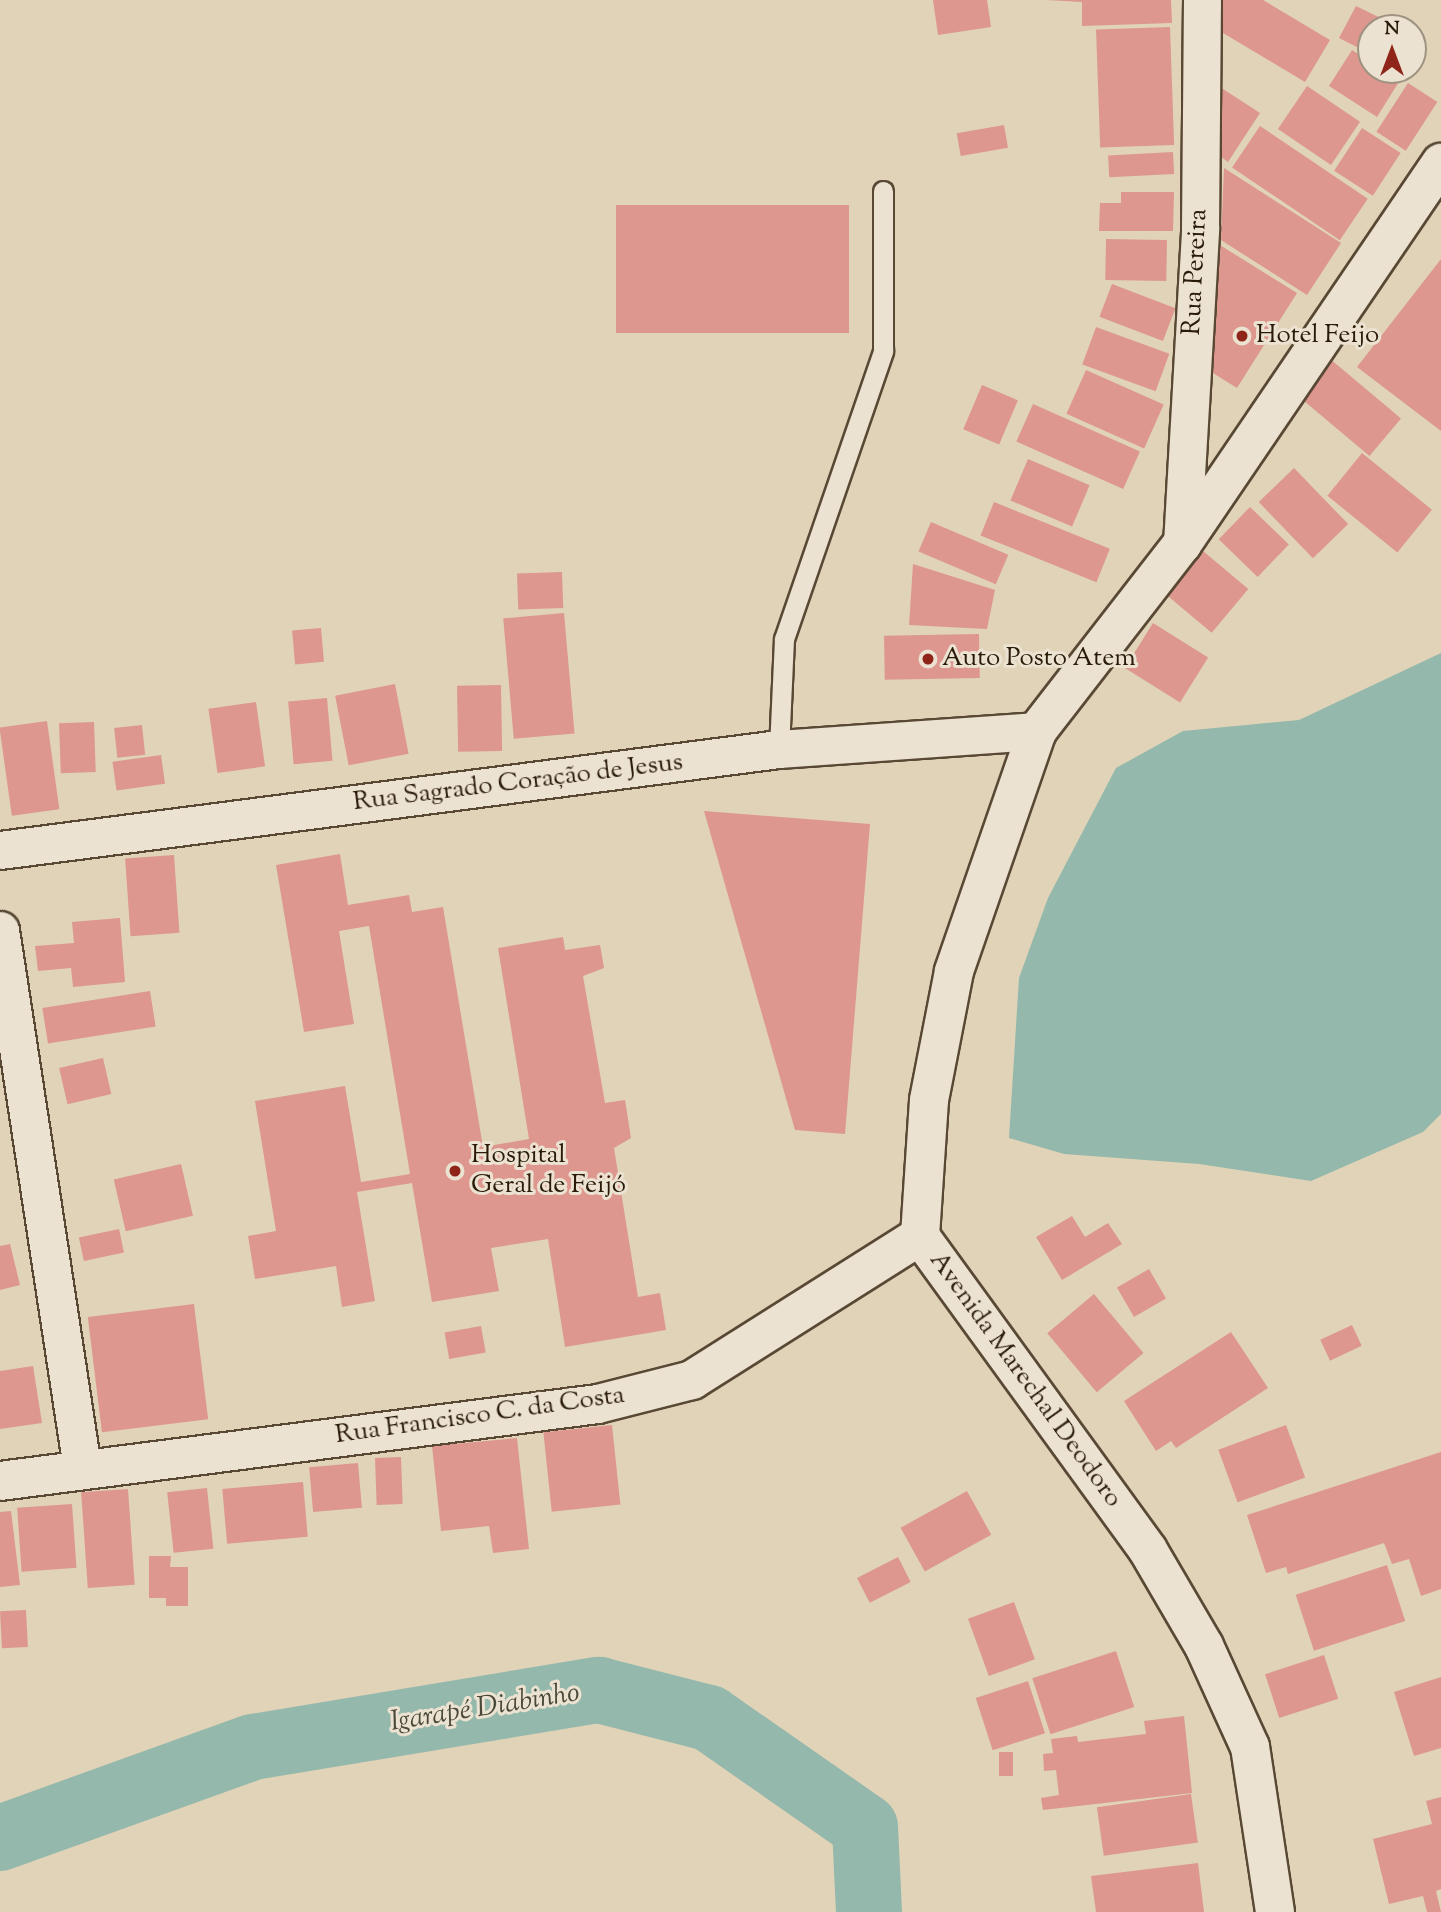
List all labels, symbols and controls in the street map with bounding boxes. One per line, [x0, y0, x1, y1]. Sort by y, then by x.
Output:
north arrow [1357, 14, 1427, 84]
text: N [1384, 16, 1400, 43]
street label: Rua Pereira [1177, 208, 1215, 336]
place label: Hotel Feijo [1256, 320, 1379, 352]
marker: Hotel Feijo [1234, 328, 1250, 344]
place label: Auto Posto Atem [942, 643, 1136, 675]
marker: Auto Posto Atem [920, 651, 936, 667]
street label: Rua Sagrado Coração de Jesus [351, 747, 685, 819]
place label: Hospital Geral de Feijó [471, 1140, 626, 1202]
marker: Hospital Geral de Feijó [445, 1161, 465, 1181]
street label: Avenida Marechal Deodoro [922, 1246, 1128, 1514]
street label: Rua Francisco C. da Costa [333, 1380, 627, 1452]
water label: Igarapé Diabinho [388, 1676, 582, 1740]

